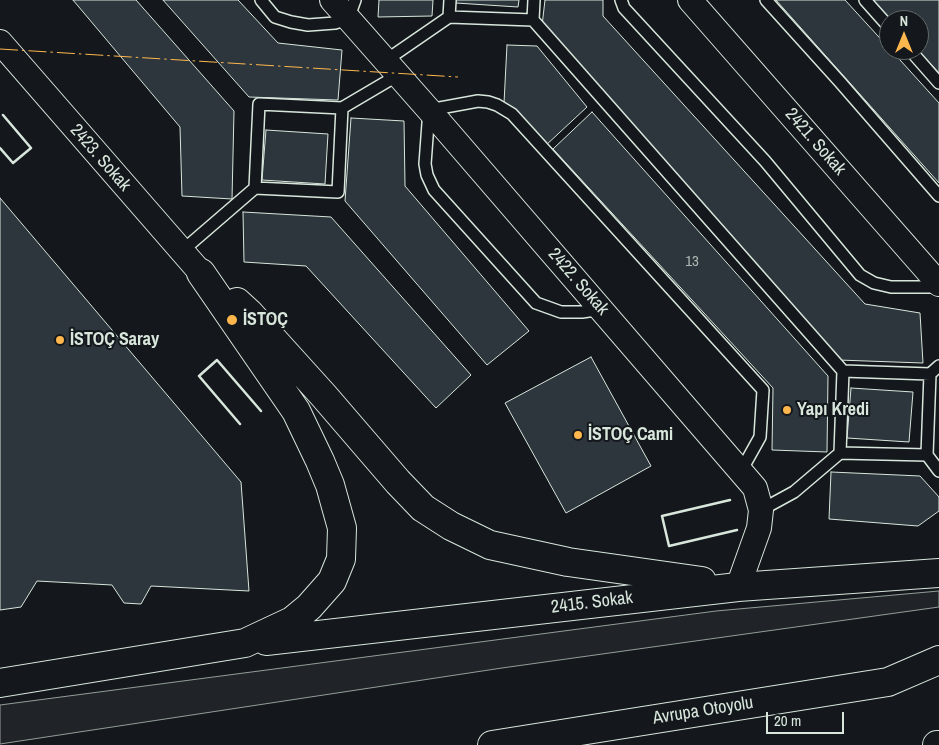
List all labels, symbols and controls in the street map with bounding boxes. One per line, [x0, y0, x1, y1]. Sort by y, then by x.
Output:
north arrow [879, 10, 929, 60]
text: N [900, 12, 908, 30]
street label: 2421. Sokak [780, 104, 850, 180]
street label: 2423. Sokak [65, 120, 135, 196]
street label: 2422. Sokak [543, 244, 613, 320]
house number: 13 [685, 253, 699, 271]
place label: İSTOÇ [243, 309, 288, 331]
marker: İSTOÇ [225, 313, 239, 327]
place label: İSTOÇ Saray [70, 329, 159, 351]
marker: İSTOÇ Saray [54, 334, 66, 346]
place label: Yapı Kredi [797, 399, 869, 421]
marker: Yapı Kredi [781, 404, 793, 416]
place label: İSTOÇ Cami [588, 424, 673, 446]
marker: İSTOÇ Cami [572, 429, 584, 441]
street label: 2415. Sokak [550, 587, 634, 619]
street label: Avrupa Otoyolu [651, 692, 755, 730]
scale bar [769, 702, 846, 734]
text: 20 m [774, 710, 801, 731]

